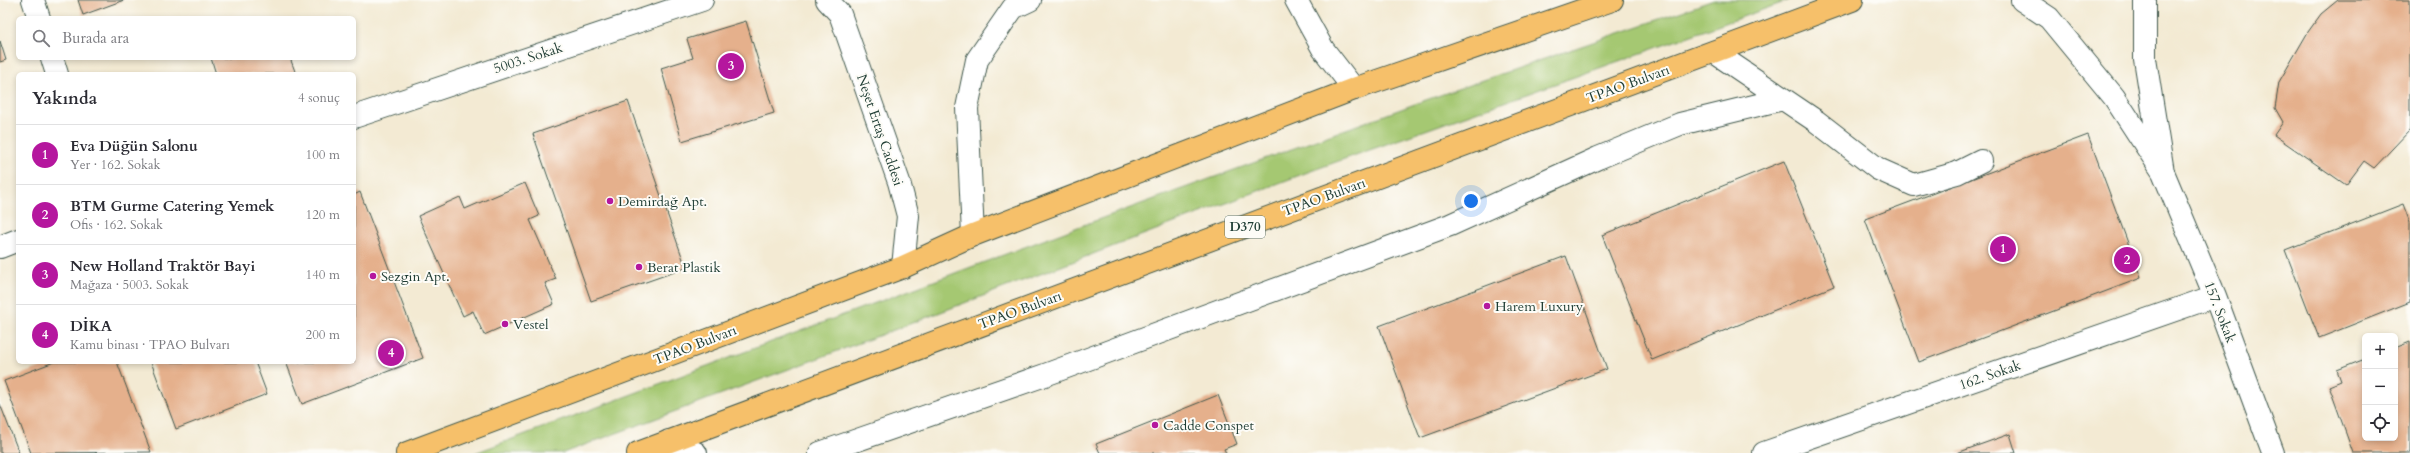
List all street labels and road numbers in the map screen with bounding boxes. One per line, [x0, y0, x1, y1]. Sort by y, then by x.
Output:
street label: 5003. Sokak [491, 38, 565, 78]
street label: TPAO Bulvarı [1584, 60, 1672, 108]
street label: Neşet Ertaş Caddesi [852, 72, 908, 188]
street label: TPAO Bulvarı [1280, 173, 1368, 221]
road number: D370 [1225, 216, 1265, 238]
street label: 157. Sokak [2200, 279, 2241, 346]
street label: TPAO Bulvarı [976, 286, 1064, 334]
street label: TPAO Bulvarı [651, 320, 739, 370]
street label: 162. Sokak [1956, 355, 2024, 394]

